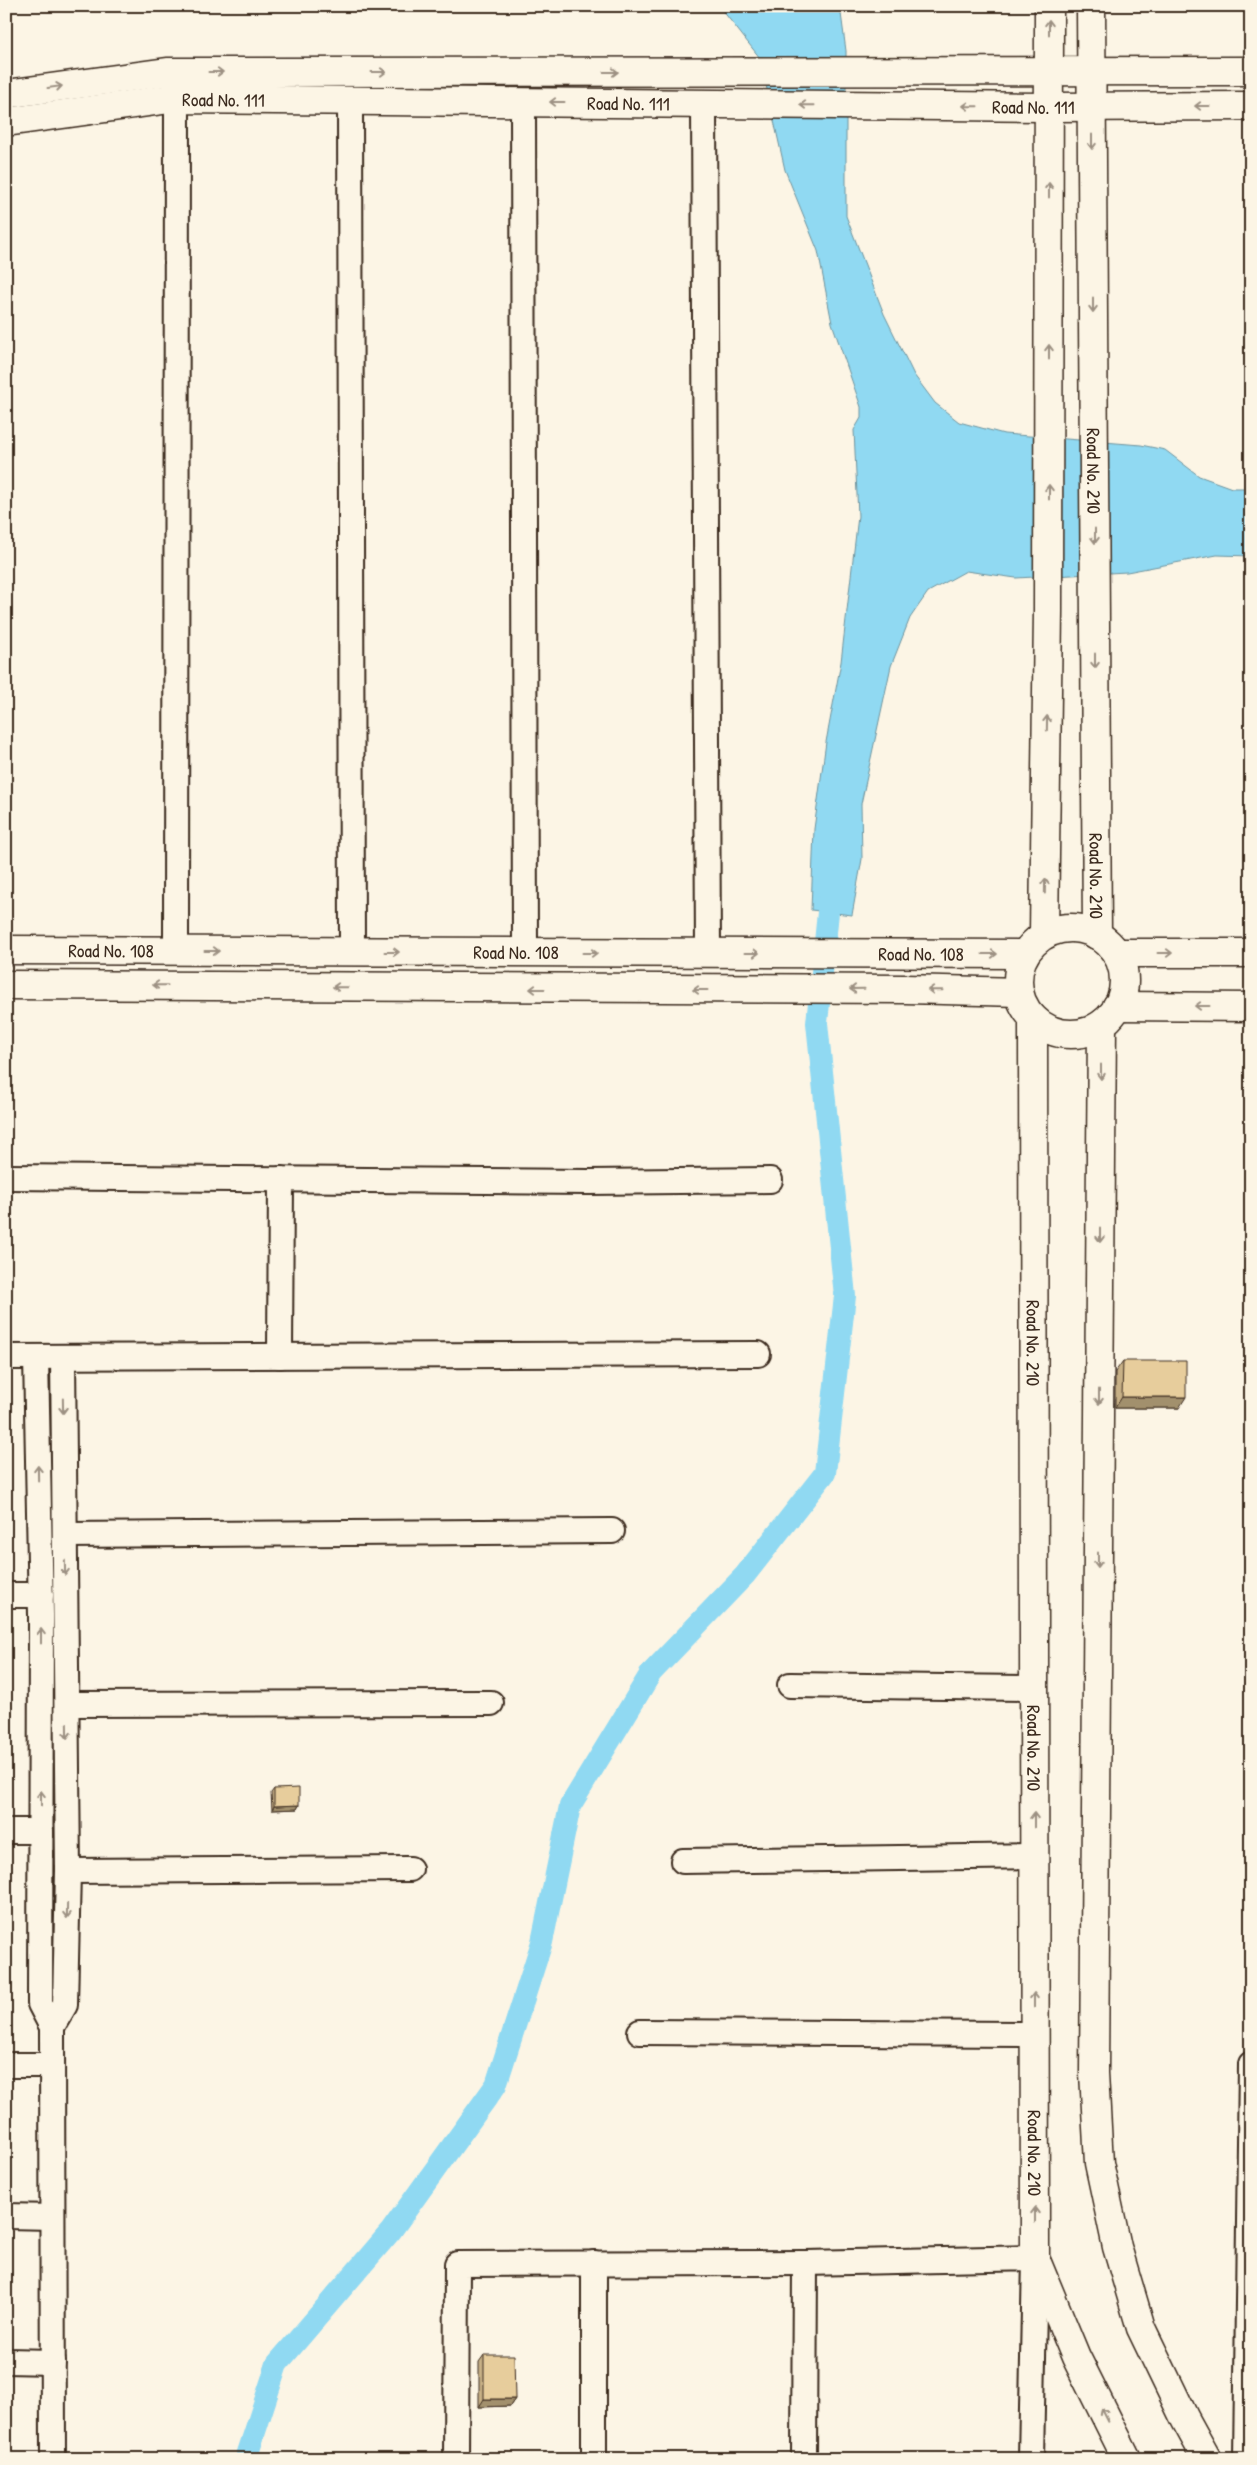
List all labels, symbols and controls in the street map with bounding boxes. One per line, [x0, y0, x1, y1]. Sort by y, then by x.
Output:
one-way arrow [1044, 19, 1054, 36]
one-way arrow [208, 67, 224, 77]
one-way arrow [370, 67, 386, 77]
one-way arrow [602, 67, 619, 77]
one-way arrow [46, 82, 62, 92]
street label: Road No. 111 [182, 86, 265, 113]
street label: Road No. 111 [587, 90, 670, 117]
street label: Road No. 111 [992, 93, 1075, 120]
one-way arrow [549, 97, 566, 107]
one-way arrow [799, 100, 815, 109]
one-way arrow [962, 101, 978, 111]
one-way arrow [1194, 101, 1210, 111]
one-way arrow [1087, 134, 1097, 150]
one-way arrow [1044, 182, 1054, 198]
one-way arrow [1088, 296, 1098, 313]
one-way arrow [1044, 344, 1054, 360]
street label: Road No. 210 [1081, 428, 1107, 514]
one-way arrow [1044, 484, 1054, 500]
one-way arrow [1090, 528, 1100, 544]
one-way arrow [1091, 653, 1100, 669]
one-way arrow [1042, 716, 1052, 732]
street label: Road No. 210 [1083, 833, 1110, 919]
one-way arrow [1040, 878, 1050, 894]
street label: Road No. 108 [68, 937, 154, 964]
street label: Road No. 108 [473, 939, 559, 965]
street label: Road No. 108 [878, 940, 964, 967]
one-way arrow [204, 946, 220, 956]
one-way arrow [384, 947, 400, 957]
one-way arrow [582, 948, 598, 958]
one-way arrow [744, 948, 760, 958]
one-way arrow [1156, 948, 1173, 958]
one-way arrow [981, 949, 997, 959]
one-way arrow [152, 980, 168, 990]
one-way arrow [332, 982, 348, 992]
one-way arrow [530, 984, 546, 994]
one-way arrow [849, 984, 866, 994]
one-way arrow [692, 985, 708, 994]
one-way arrow [927, 985, 943, 994]
one-way arrow [1194, 1001, 1210, 1011]
one-way arrow [1097, 1064, 1106, 1080]
one-way arrow [1095, 1226, 1105, 1243]
street label: Road No. 210 [1020, 1300, 1047, 1386]
one-way arrow [1094, 1389, 1104, 1405]
one-way arrow [58, 1397, 68, 1413]
one-way arrow [34, 1465, 43, 1481]
one-way arrow [1093, 1552, 1103, 1568]
one-way arrow [60, 1560, 70, 1576]
one-way arrow [36, 1628, 46, 1644]
street label: Road No. 210 [1021, 1705, 1047, 1791]
one-way arrow [62, 1722, 72, 1738]
one-way arrow [36, 1790, 46, 1806]
one-way arrow [1029, 1813, 1039, 1829]
one-way arrow [62, 1902, 72, 1918]
one-way arrow [1029, 1993, 1039, 2009]
street label: Road No. 210 [1022, 2110, 1048, 2196]
one-way arrow [1030, 2208, 1040, 2224]
one-way arrow [1100, 2408, 1109, 2423]

